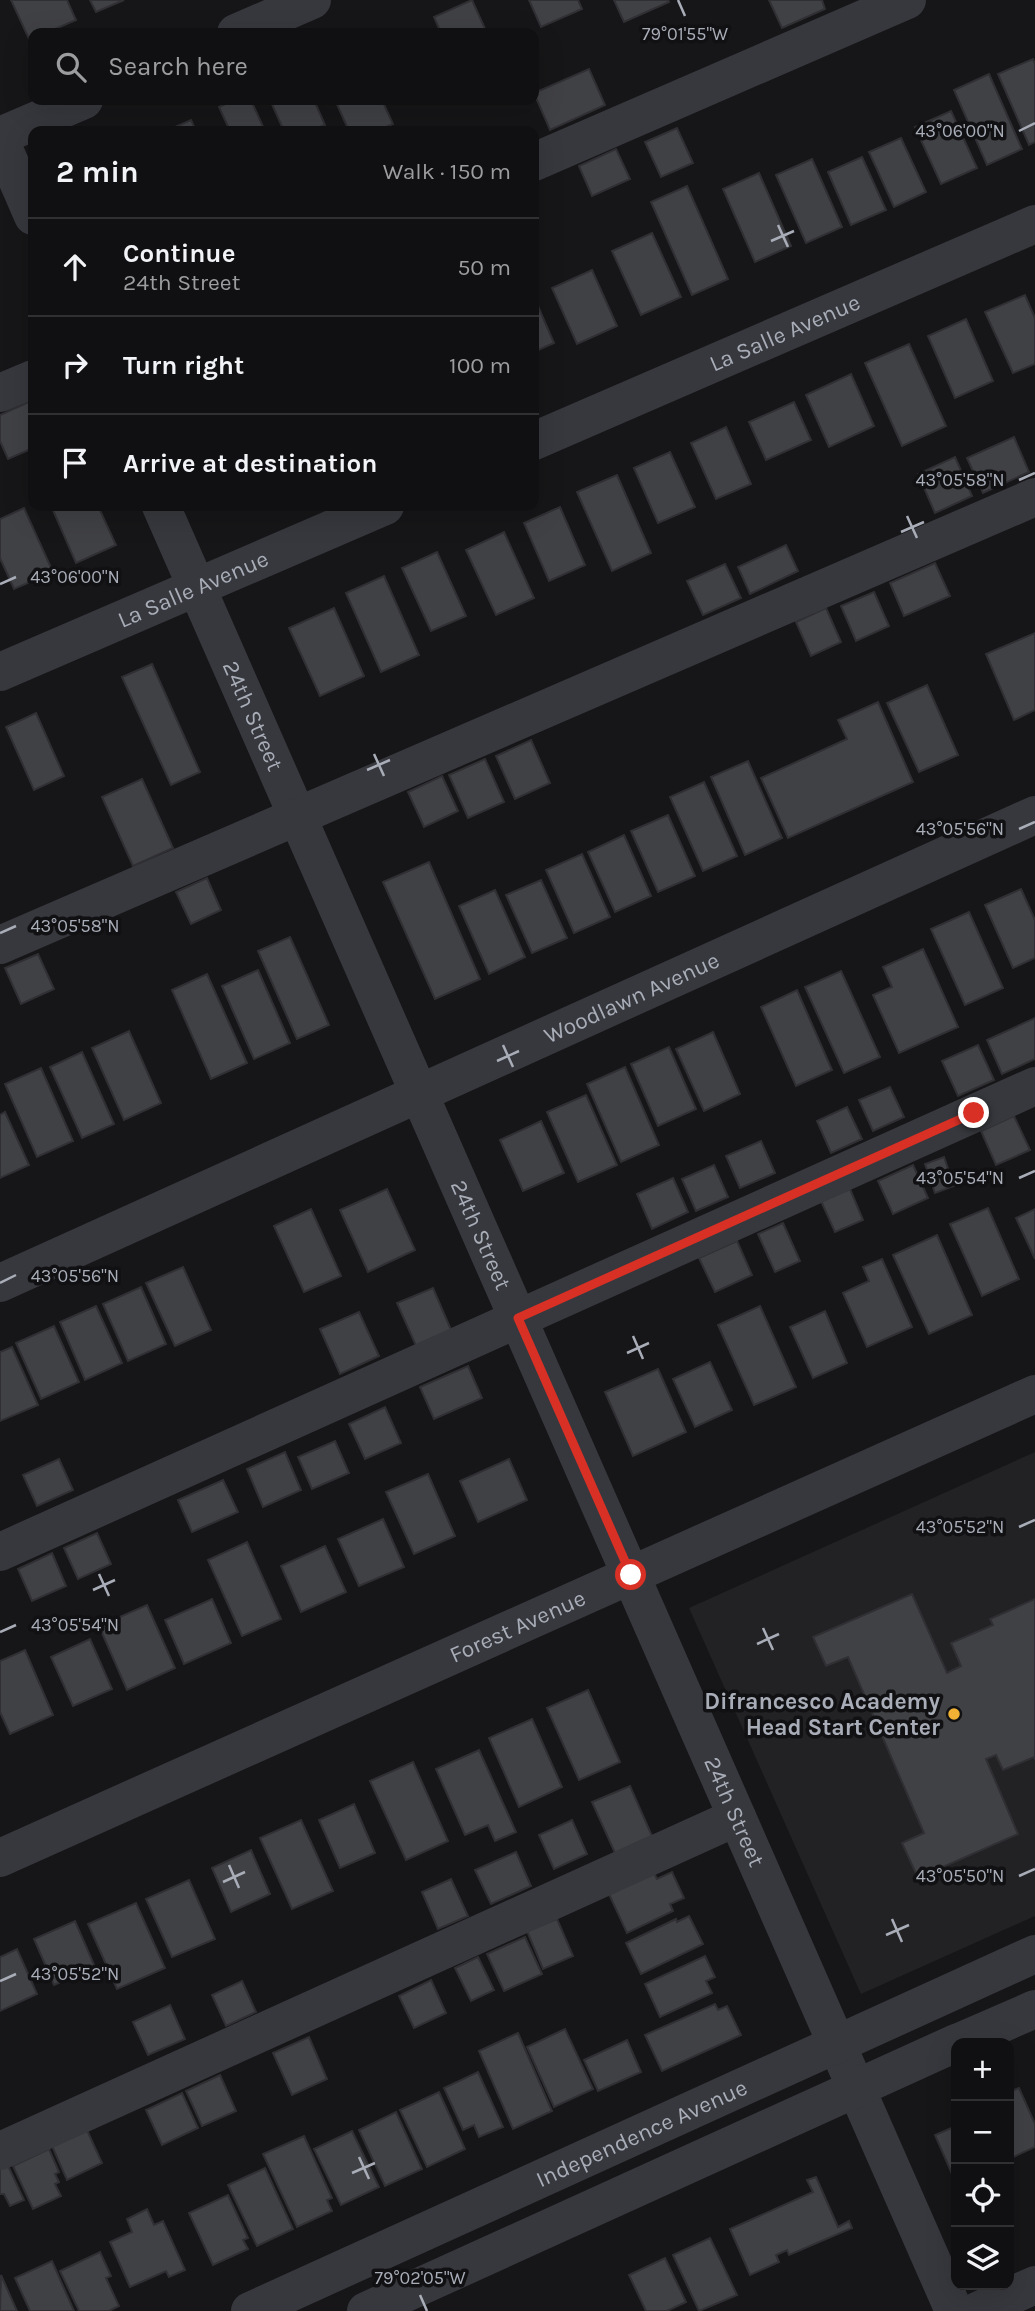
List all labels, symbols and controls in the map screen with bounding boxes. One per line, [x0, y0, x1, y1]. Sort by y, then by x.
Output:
text: 79°01'55"W [642, 23, 728, 45]
search box [28, 28, 539, 105]
icon: search [52, 48, 90, 86]
text: Search here [108, 51, 248, 82]
text: 43°06'00"N [915, 120, 1005, 142]
text: 2 min [56, 154, 139, 190]
text: Walk · 150 m [383, 158, 511, 185]
text: Continue [123, 238, 235, 269]
icon: ahead [56, 248, 94, 286]
text: 50 m [457, 254, 511, 281]
text: 24th Street [123, 269, 240, 296]
street label: La Salle Avenue [705, 288, 864, 377]
icon: right [56, 346, 94, 384]
text: Turn right [123, 350, 244, 381]
text: 100 m [449, 352, 511, 379]
icon: arrive [56, 444, 94, 482]
text: Arrive at destination [123, 448, 377, 479]
text: 43°05'58"N [915, 469, 1005, 491]
street label: La Salle Avenue [114, 545, 272, 634]
text: 43°06'00"N [30, 566, 120, 588]
street label: 24th Street [217, 657, 289, 775]
text: 43°05'56"N [916, 818, 1004, 840]
text: 43°05'58"N [30, 915, 120, 937]
street label: Woodlawn Avenue [540, 947, 724, 1049]
route end [958, 1097, 989, 1128]
text: 43°05'54"N [916, 1167, 1004, 1189]
street label: 24th Street [445, 1176, 517, 1294]
text: 43°05'56"N [31, 1265, 119, 1287]
text: 43°05'52"N [916, 1516, 1004, 1538]
route start [615, 1559, 646, 1590]
street label: Forest Avenue [445, 1584, 590, 1669]
text: 43°05'54"N [31, 1614, 119, 1636]
place label: Difrancesco Academy Head Start Center [704, 1688, 940, 1741]
marker: Difrancesco Academy Head Start Center [946, 1706, 962, 1722]
street label: 24th Street [698, 1753, 770, 1871]
text: 43°05'50"N [916, 1865, 1004, 1887]
text: 43°05'52"N [31, 1963, 119, 1985]
map controls [951, 2038, 1014, 2290]
button: + [951, 2038, 1014, 2101]
street label: Independence Avenue [532, 2074, 752, 2193]
button: − [951, 2101, 1014, 2164]
button: locate [951, 2164, 1014, 2227]
button: layers [951, 2227, 1014, 2290]
text: 79°02'05"W [375, 2267, 466, 2289]

